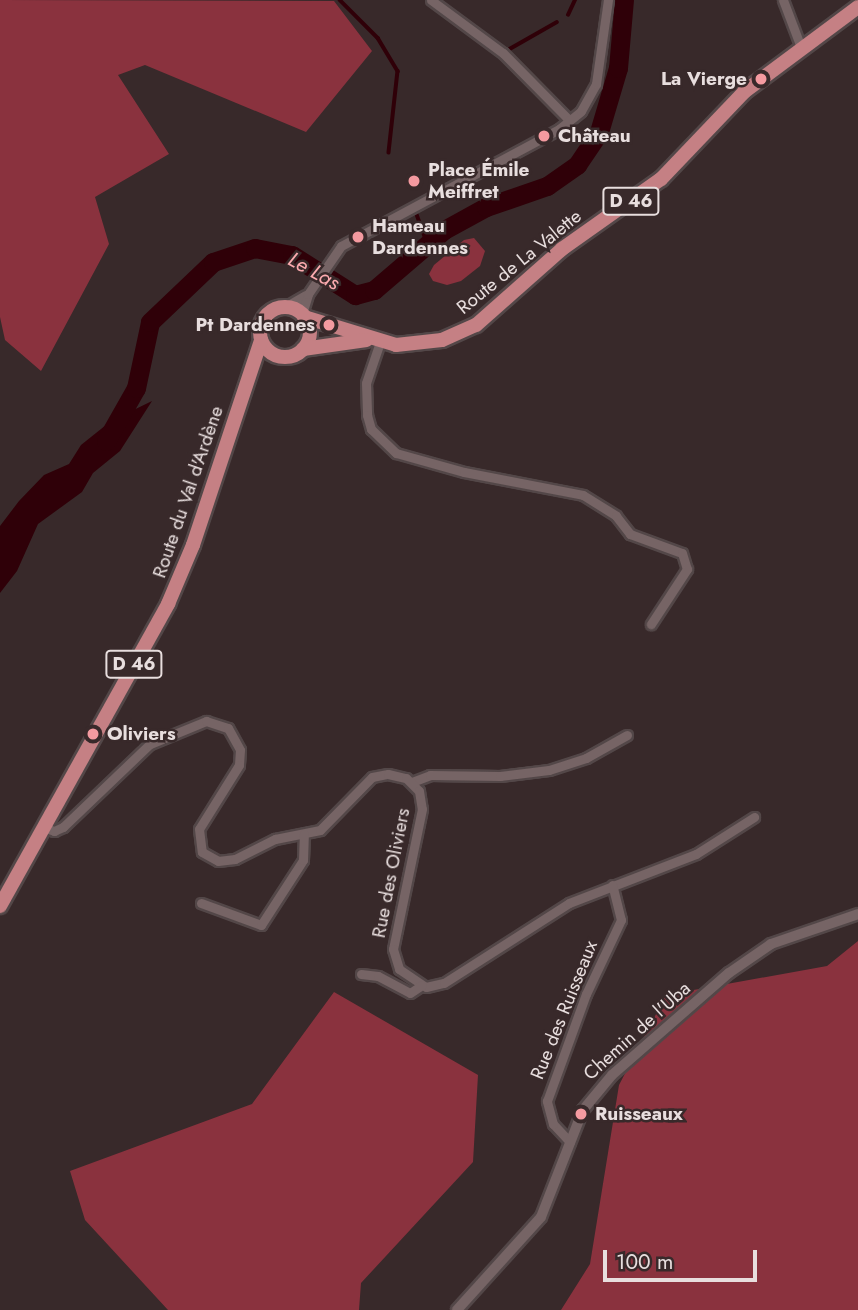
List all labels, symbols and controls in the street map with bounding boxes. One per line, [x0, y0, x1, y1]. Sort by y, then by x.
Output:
place label: La Vierge [661, 68, 747, 90]
marker: La Vierge [753, 71, 769, 87]
place label: Château [558, 125, 631, 147]
marker: Château [536, 128, 552, 144]
place label: Place Émile Meiffret [428, 159, 529, 203]
marker: Place Émile Meiffret [406, 173, 422, 189]
road number: D 46 [601, 186, 661, 216]
street label: Route de La Valette [452, 205, 586, 319]
place label: Hameau Dardennes [372, 215, 468, 259]
marker: Hameau Dardennes [350, 229, 366, 245]
water label: Le Las [284, 247, 344, 295]
place label: Pt Dardennes [195, 314, 315, 336]
marker: Pt Dardennes [321, 317, 337, 333]
street label: Route du Val d'Ardène [148, 403, 228, 581]
road number: D 46 [104, 650, 164, 678]
place label: Oliviers [107, 723, 176, 745]
marker: Oliviers [85, 726, 101, 742]
street label: Rue des Oliviers [367, 806, 415, 940]
street label: Rue des Ruisseaux [526, 937, 602, 1083]
street label: Chemin de l'Uba [579, 977, 695, 1085]
place label: Ruisseaux [595, 1103, 683, 1125]
marker: Ruisseaux [573, 1106, 589, 1122]
scale bar [606, 1236, 760, 1280]
text: 100 m [616, 1247, 673, 1277]

